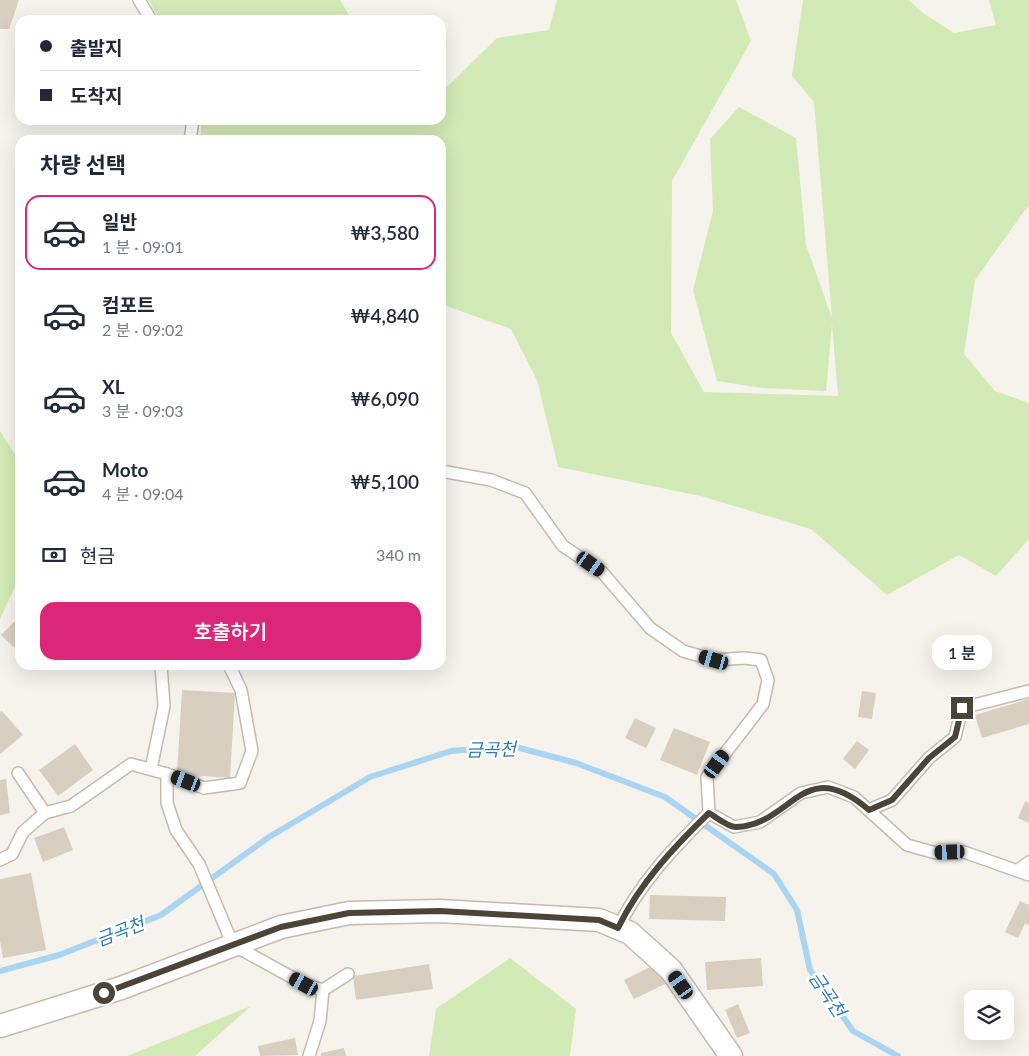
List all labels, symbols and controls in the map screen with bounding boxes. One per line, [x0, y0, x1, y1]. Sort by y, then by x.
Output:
text: 출발지 [70, 36, 122, 59]
text: 도착지 [70, 84, 122, 107]
text: 차량 선택 [40, 151, 126, 178]
icon: car [42, 210, 87, 255]
text: 일반 [102, 210, 137, 233]
text: ₩3,580 [350, 221, 419, 244]
text: 1 분 · 09:01 [102, 237, 184, 256]
icon: car [42, 293, 87, 338]
text: 컴포트 [102, 293, 154, 316]
text: ₩4,840 [350, 304, 419, 327]
text: 2 분 · 09:02 [102, 320, 184, 339]
text: XL [102, 375, 125, 398]
icon: car [42, 376, 87, 421]
text: ₩6,090 [350, 387, 419, 410]
text: 3 분 · 09:03 [102, 401, 184, 420]
text: Moto [102, 458, 148, 481]
icon: car [42, 459, 87, 504]
text: ₩5,100 [350, 470, 419, 493]
text: 4 분 · 09:04 [102, 484, 184, 503]
icon: cash [40, 541, 68, 569]
text: 현금 [80, 544, 115, 567]
text: 340 m [376, 545, 421, 564]
car [574, 549, 607, 579]
button: 호출하기 [40, 602, 421, 660]
callout: 1 분 [932, 636, 992, 670]
text: 1 분 [948, 643, 976, 662]
car [697, 649, 730, 671]
route end [951, 697, 973, 719]
water label: 금곡천 [466, 738, 518, 760]
car [702, 747, 731, 781]
car [169, 769, 202, 793]
car [934, 844, 965, 860]
water label: 금곡천 [93, 911, 149, 950]
water label: 금곡천 [805, 967, 852, 1023]
car [666, 968, 695, 1002]
car [287, 970, 320, 998]
route start [93, 982, 115, 1004]
map controls [964, 990, 1014, 1040]
button: layers [964, 990, 1014, 1040]

